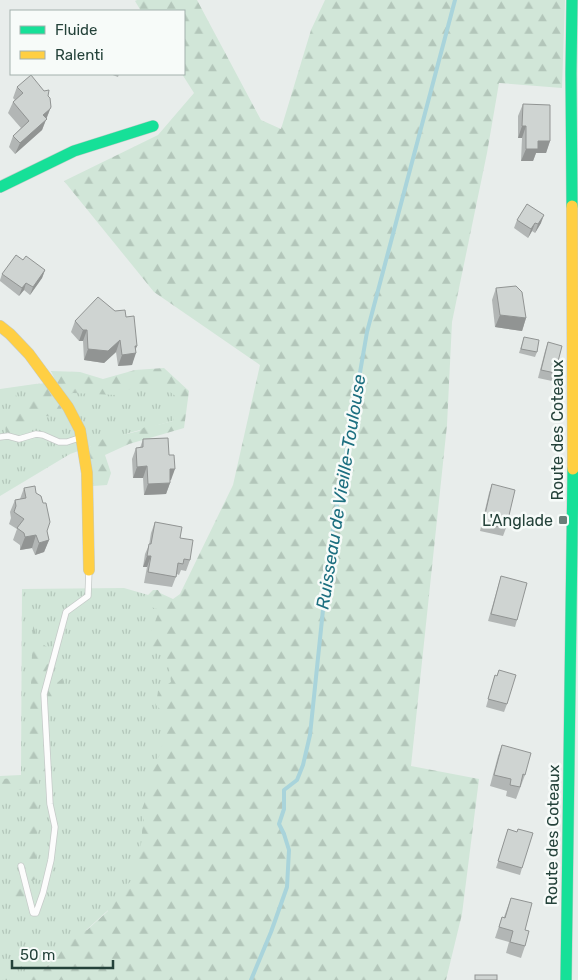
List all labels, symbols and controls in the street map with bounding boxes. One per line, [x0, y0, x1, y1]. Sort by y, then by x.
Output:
legend [10, 10, 185, 75]
text: Fluide [55, 21, 97, 39]
text: Ralenti [55, 46, 104, 64]
street label: Route des Coteaux [548, 359, 567, 500]
water label: Ruisseau de Vieille-Toulouse [312, 373, 370, 611]
place label: L'Anglade [482, 511, 553, 530]
marker: L'Anglade [557, 514, 569, 526]
street label: Route des Coteaux [542, 764, 563, 906]
scale bar [12, 938, 114, 970]
text: 50 m [20, 946, 55, 964]

